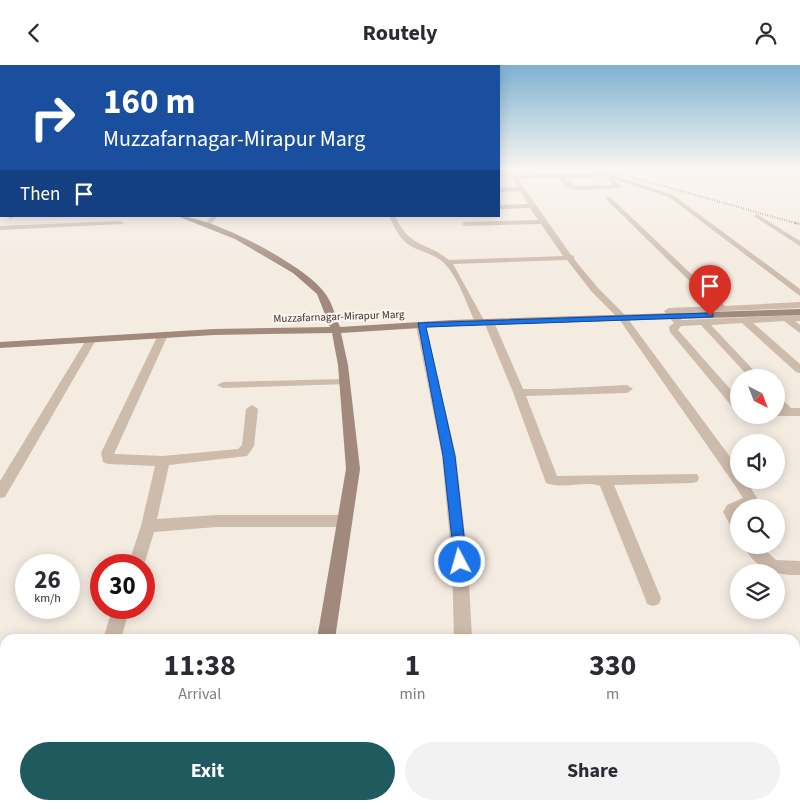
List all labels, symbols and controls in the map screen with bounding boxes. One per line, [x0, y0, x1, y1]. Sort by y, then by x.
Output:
text: Routely [362, 17, 438, 49]
icon: back [20, 19, 48, 47]
icon: person [752, 19, 780, 47]
text: 160 m [103, 77, 195, 127]
icon: right [20, 85, 85, 150]
text: Muzzafarnagar-Mirapur Marg [103, 123, 365, 155]
icon: arrive [70, 180, 98, 208]
text: Then [20, 181, 60, 208]
pin [689, 265, 731, 316]
icon: arrive [696, 272, 724, 300]
street label: Muzzafarnagar-Mirapur Marg [273, 307, 405, 326]
north arrow [730, 369, 785, 424]
map controls [730, 369, 785, 619]
button: sound [730, 434, 785, 489]
button: search [730, 499, 785, 554]
position arrow [433, 535, 485, 587]
speed limit sign: 30 [90, 554, 155, 619]
text: 26 [34, 562, 61, 598]
button: layers [730, 564, 785, 619]
text: km/h [34, 590, 61, 607]
text: 11:38 [164, 644, 236, 687]
text: 1 [404, 644, 420, 687]
text: 330 [589, 644, 636, 687]
text: Arrival [178, 683, 221, 705]
text: min [399, 683, 425, 705]
text: m [606, 683, 619, 705]
button: Exit [20, 742, 395, 800]
button: Share [405, 742, 780, 800]

